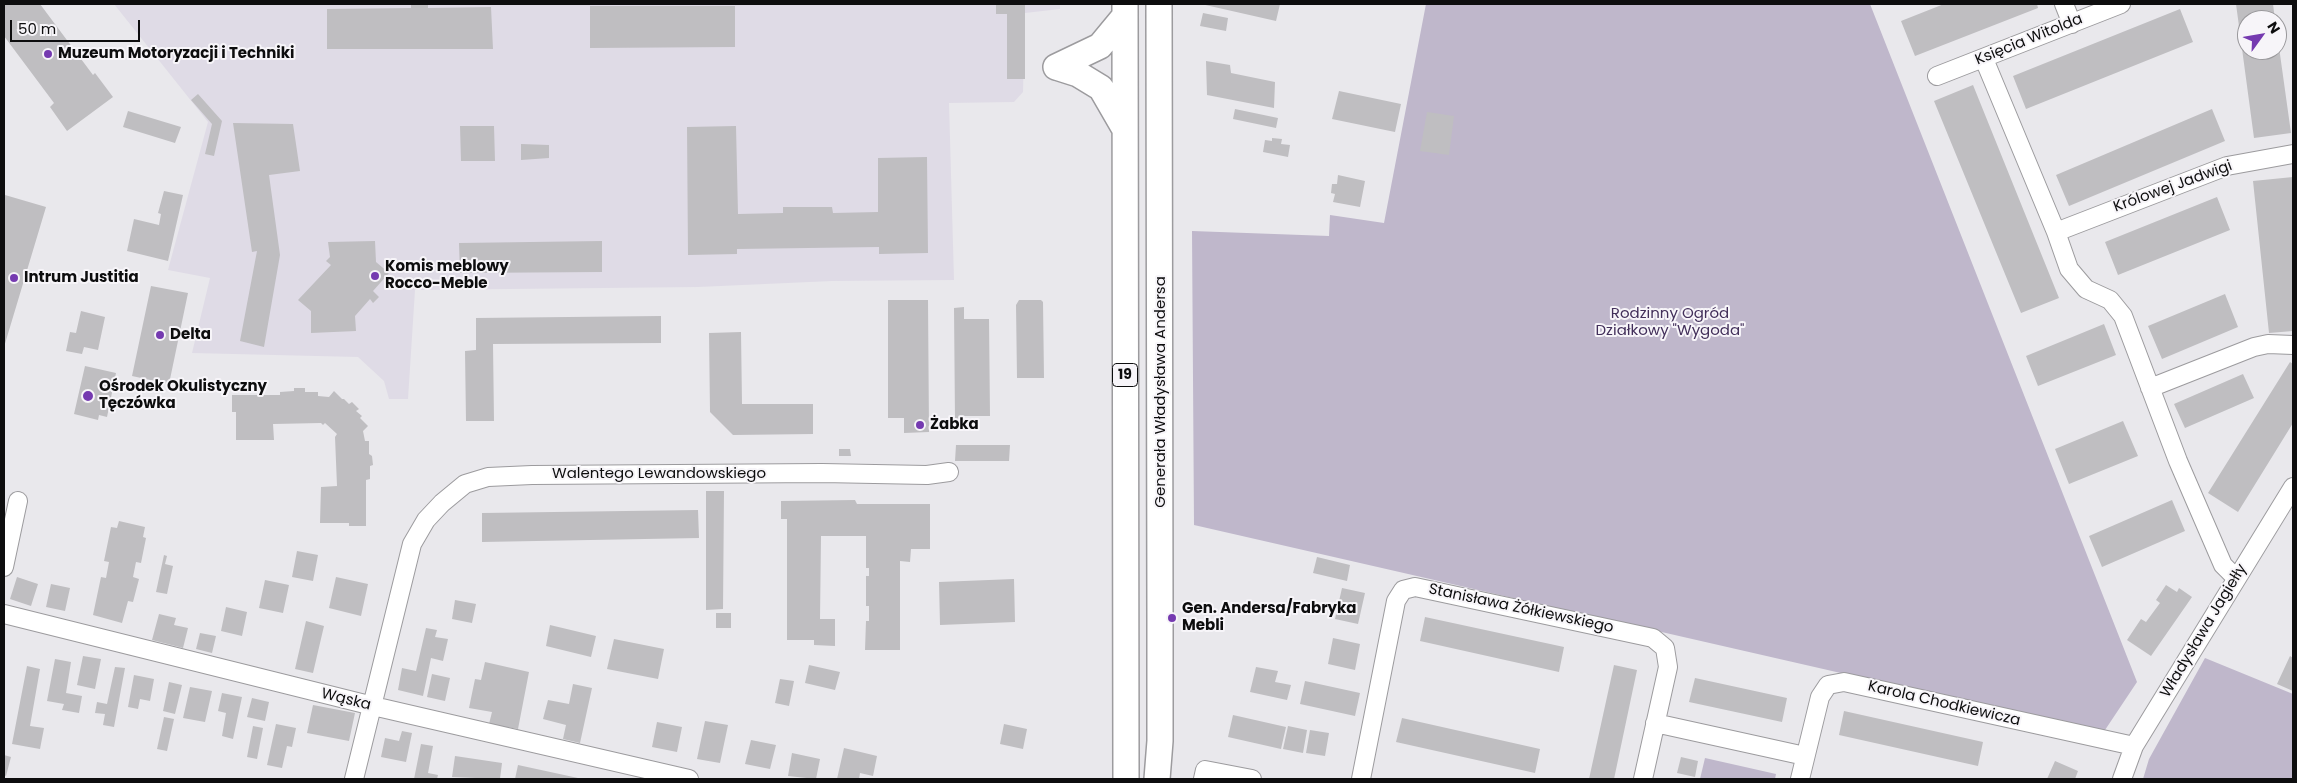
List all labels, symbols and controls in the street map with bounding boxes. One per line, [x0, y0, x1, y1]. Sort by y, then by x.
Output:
scale bar [12, 10, 142, 42]
street label: Księcia Witolda [1973, 10, 2085, 70]
north arrow [2237, 10, 2287, 60]
text: 50 m [18, 18, 56, 39]
text: N [2263, 18, 2285, 37]
place label: Muzeum Motoryzacji i Techniki [58, 45, 294, 63]
marker: Muzeum Motoryzacji i Techniki [42, 48, 54, 60]
street label: Królowej Jadwigi [2111, 157, 2235, 217]
place label: Komis meblowy Rocco-Meble [385, 258, 509, 293]
place label: Intrum Justitia [24, 269, 139, 287]
marker: Komis meblowy Rocco-Meble [369, 270, 381, 282]
marker: Intrum Justitia [8, 272, 20, 284]
street label: Generała Władysława Andersa [1152, 276, 1170, 508]
park label: Rodzinny Ogród Działkowy "Wygoda" [1596, 305, 1744, 340]
place label: Delta [170, 326, 211, 344]
marker: Delta [154, 329, 166, 341]
road number: 19 [1112, 364, 1138, 386]
place label: Ośrodek Okulistyczny Tęczówka [99, 378, 267, 413]
marker: Ośrodek Okulistyczny Tęczówka [81, 389, 95, 403]
place label: Żabka [930, 416, 979, 434]
marker: Żabka [914, 419, 926, 431]
street label: Walentego Lewandowskiego [552, 465, 766, 483]
street label: Władysława Jagiełły [2157, 561, 2251, 701]
street label: Stanisława Żółkiewskiego [1427, 581, 1615, 637]
place label: Gen. Andersa/Fabryka Mebli [1182, 600, 1356, 635]
marker: Gen. Andersa/Fabryka Mebli [1166, 612, 1178, 624]
street label: Karola Chodkiewicza [1866, 678, 2022, 730]
street label: Wąska [319, 685, 373, 715]

